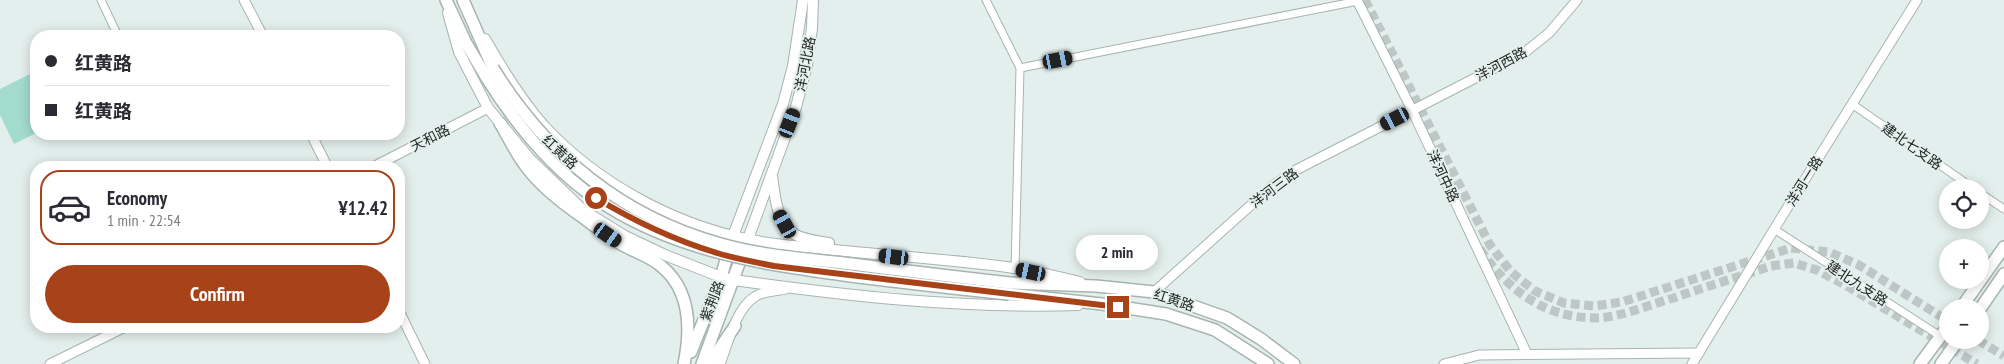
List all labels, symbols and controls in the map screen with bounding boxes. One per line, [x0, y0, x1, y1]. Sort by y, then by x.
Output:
street label: 洋河北路 [791, 35, 819, 93]
street label: 洋河西路 [1472, 43, 1530, 85]
car [1041, 50, 1074, 70]
text: 红黄路 [75, 51, 132, 75]
text: 红黄路 [75, 99, 132, 123]
car [777, 106, 802, 140]
car [1378, 106, 1411, 132]
street label: 建北七支路 [1878, 119, 1946, 173]
street label: 天和路 [407, 120, 453, 156]
street label: 红黄路 [539, 131, 581, 173]
street label: 洋河中路 [1423, 147, 1463, 205]
street label: 洋河一路 [1782, 152, 1826, 210]
street label: 洋河三路 [1246, 164, 1302, 212]
map controls [1939, 179, 1989, 349]
button: locate [1939, 179, 1989, 229]
icon: car [47, 185, 92, 230]
text: Economy [107, 186, 167, 210]
route start [585, 187, 607, 209]
text: ¥12.42 [339, 196, 388, 220]
car [771, 207, 798, 241]
text: 1 min · 22:54 [107, 210, 181, 230]
car [591, 220, 624, 250]
callout: 2 min [1077, 234, 1159, 270]
button: + [1939, 239, 1989, 289]
text: 2 min [1101, 242, 1133, 262]
car [878, 248, 909, 266]
street label: 建北九支路 [1823, 256, 1891, 310]
car [1014, 262, 1047, 282]
button: Confirm [45, 265, 390, 323]
street label: 紫荆路 [696, 278, 728, 324]
street label: 红黄路 [1151, 285, 1197, 315]
route end [1107, 296, 1129, 318]
button: − [1939, 299, 1989, 349]

